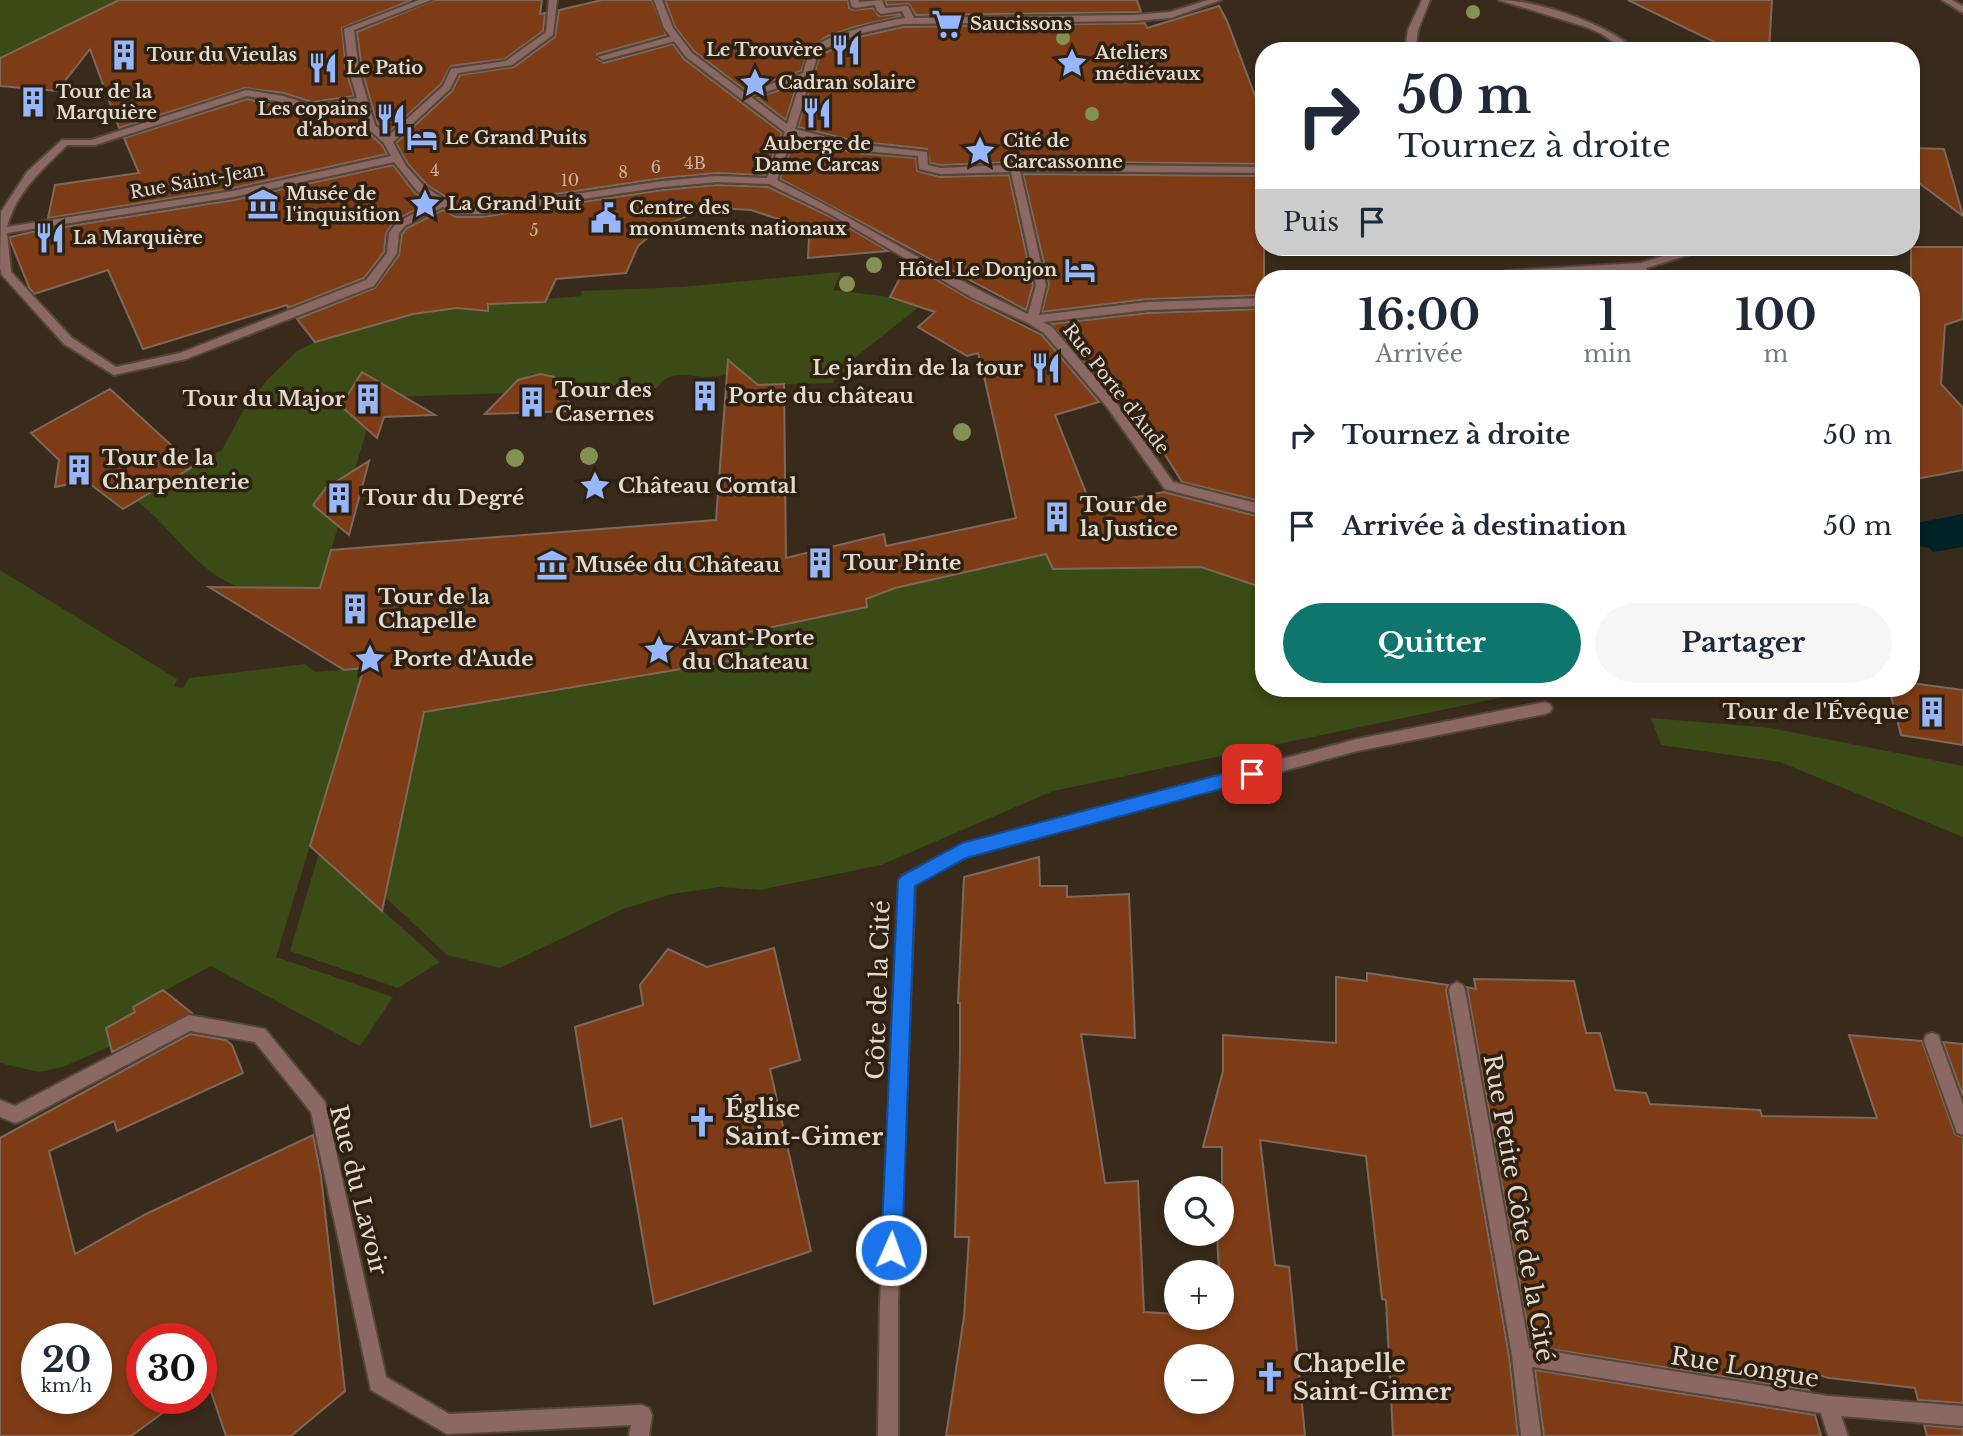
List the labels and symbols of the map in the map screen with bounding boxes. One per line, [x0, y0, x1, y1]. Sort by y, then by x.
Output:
supermarket icon: Saucissons [930, 7, 964, 41]
place label: Saucissons [970, 13, 1072, 35]
restaurant icon: Le Trouvère [829, 33, 863, 67]
building icon: Tour du Vieulas [107, 38, 141, 72]
place label: Le Trouvère [706, 39, 823, 61]
place label: Ateliers médiévaux [1094, 42, 1201, 85]
place label: Tour du Vieulas [147, 44, 297, 66]
place icon: Ateliers médiévaux [1055, 46, 1089, 80]
restaurant icon: Le Patio [306, 51, 340, 85]
place label: Le Patio [346, 57, 423, 79]
place icon: Cadran solaire [738, 66, 772, 100]
place label: Cadran solaire [778, 72, 916, 94]
place label: Tour de la Marquière [56, 81, 157, 124]
building icon: Tour de la Marquière [16, 85, 50, 119]
restaurant icon: Auberge de Dame Carcas [800, 96, 834, 130]
place label: Les copains d'abord [258, 98, 368, 141]
restaurant icon: Les copains d'abord [374, 102, 408, 136]
hotel icon: Le Grand Puits [405, 121, 439, 155]
place label: Le Grand Puits [445, 127, 587, 149]
place label: Cité de Carcassonne [1003, 130, 1123, 173]
place label: Auberge de Dame Carcas [755, 133, 879, 176]
place icon: Cité de Carcassonne [963, 134, 997, 168]
house number: 4B [684, 153, 706, 173]
house number: 6 [651, 157, 661, 177]
street label: Rue Saint-Jean [128, 158, 266, 204]
house number: 4 [430, 160, 440, 180]
house number: 8 [618, 162, 628, 182]
house number: 10 [561, 170, 579, 190]
place label: Musée de l'inquisition [286, 183, 400, 226]
museum icon: Musée de l'inquisition [246, 187, 280, 221]
place icon: La Grand Puit [408, 187, 442, 221]
place label: La Grand Puit [448, 193, 581, 215]
place label: Centre des monuments nationaux [629, 197, 847, 240]
public building icon: Centre des monuments nationaux [589, 201, 623, 235]
house number: 5 [529, 220, 539, 240]
restaurant icon: La Marquière [33, 221, 67, 255]
place label: La Marquière [73, 227, 203, 249]
hotel icon: Hôtel Le Donjon [1063, 253, 1097, 287]
place label: Hôtel Le Donjon [899, 259, 1057, 281]
street label: Rue Porte d'Aude [1058, 320, 1174, 458]
restaurant icon: Le jardin de la tour [1029, 351, 1063, 385]
place label: Le jardin de la tour [812, 355, 1024, 381]
place label: Tour des Casernes [555, 377, 654, 427]
building icon: Porte du château [688, 379, 722, 413]
building icon: Tour du Major [351, 382, 385, 416]
place label: Porte du château [728, 383, 914, 409]
building icon: Tour des Casernes [515, 385, 549, 419]
place label: Tour du Major [182, 386, 346, 412]
place label: Tour de la Charpenterie [102, 445, 250, 495]
building icon: Tour de la Charpenterie [62, 453, 96, 487]
place icon: Château Comtal [578, 469, 612, 503]
place label: Château Comtal [618, 473, 798, 499]
building icon: Tour du Degré [322, 481, 356, 515]
place label: Tour du Degré [362, 485, 524, 511]
place label: Tour de la Justice [1080, 492, 1178, 542]
building icon: Tour de la Justice [1040, 500, 1074, 534]
building icon: Tour Pinte [803, 546, 837, 580]
museum icon: Musée du Château [535, 548, 569, 582]
place label: Tour Pinte [843, 550, 961, 576]
place label: Musée du Château [575, 552, 780, 578]
place label: Tour de la Chapelle [378, 584, 490, 634]
building icon: Tour de la Chapelle [338, 592, 372, 626]
place label: Avant-Porte du Chateau [681, 625, 815, 675]
place icon: Avant-Porte du Chateau [642, 633, 676, 667]
place icon: Porte d'Aude [353, 642, 387, 676]
place label: Porte d'Aude [393, 646, 533, 672]
building icon: Tour de l'Évêque [1915, 695, 1949, 729]
place label: Tour de l'Évêque [1722, 699, 1909, 725]
pin [1222, 744, 1282, 804]
street label: Côte de la Cité [860, 900, 896, 1080]
street label: Rue Petite Côte de la Cité [1478, 1052, 1560, 1364]
place label: Église Saint-Gimer [725, 1094, 883, 1151]
street label: Rue du Lavoir [324, 1102, 394, 1279]
church icon: Église Saint-Gimer [685, 1105, 719, 1139]
position arrow [854, 1213, 928, 1287]
speed limit sign: 30 [126, 1323, 217, 1414]
street label: Rue Longue [1669, 1341, 1821, 1393]
place label: Chapelle Saint-Gimer [1293, 1349, 1451, 1406]
church icon: Chapelle Saint-Gimer [1253, 1360, 1287, 1394]

